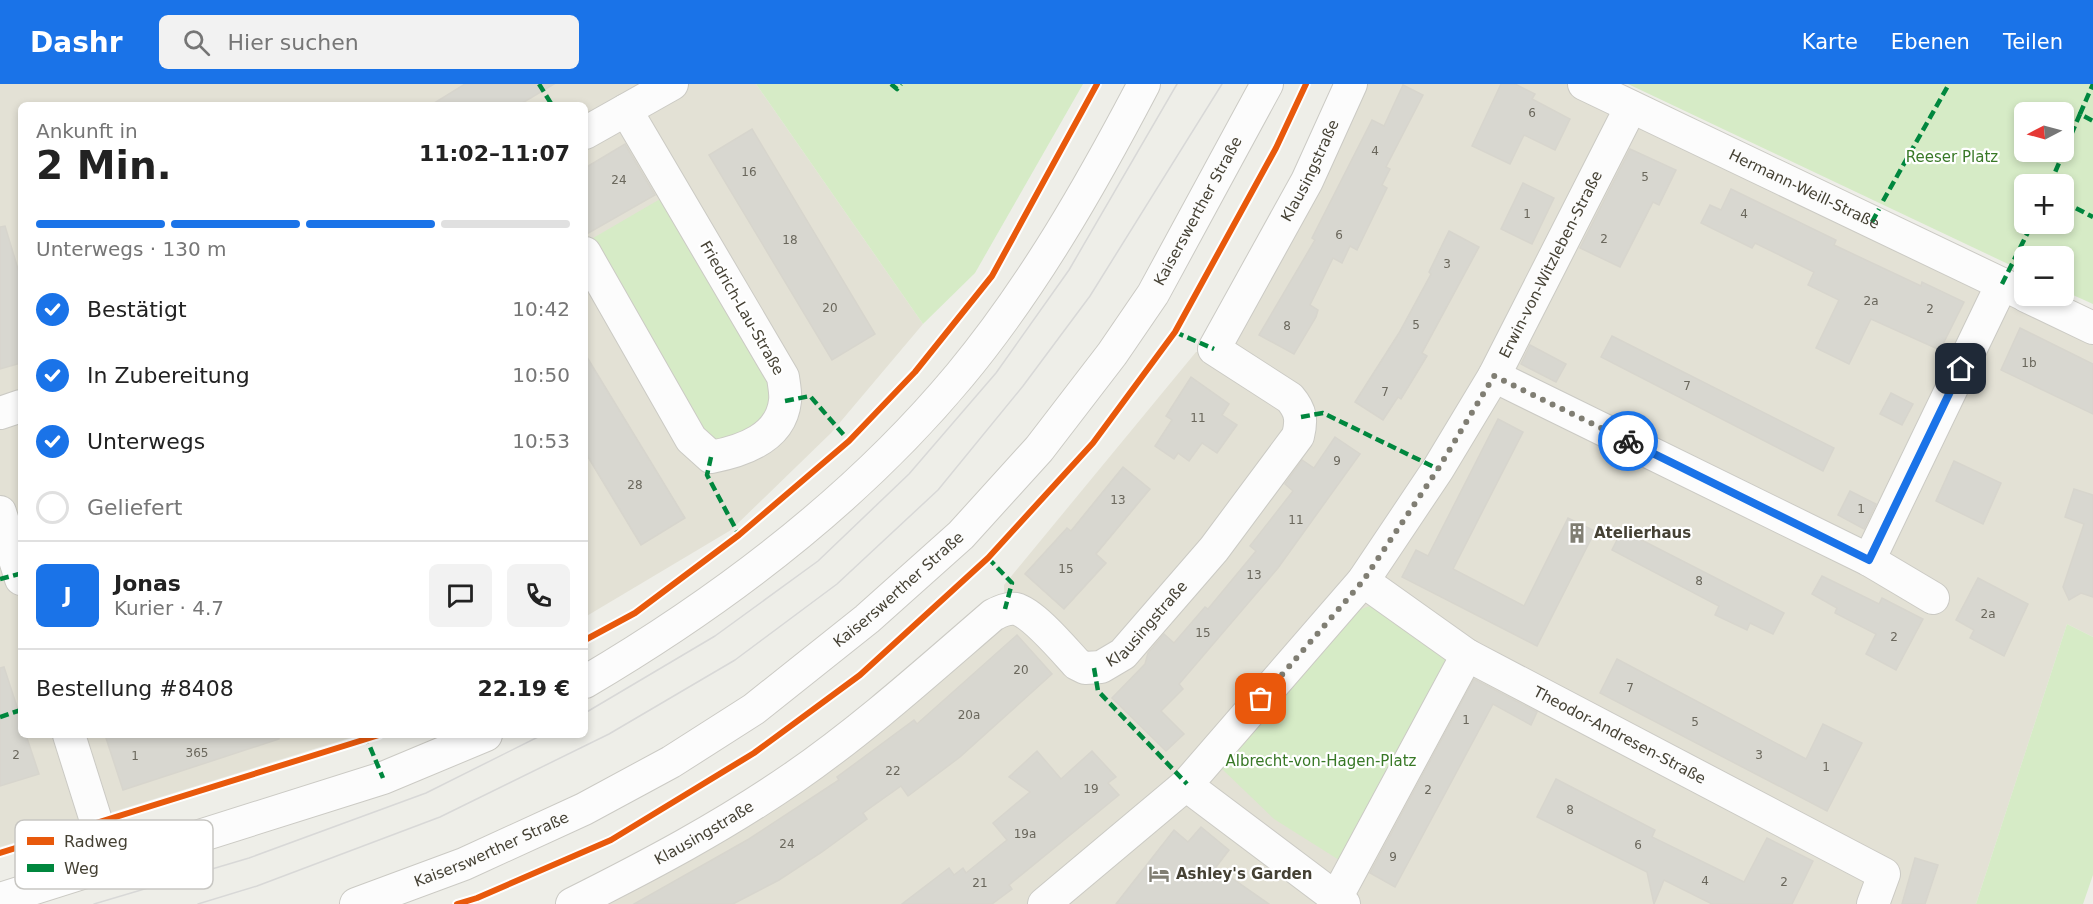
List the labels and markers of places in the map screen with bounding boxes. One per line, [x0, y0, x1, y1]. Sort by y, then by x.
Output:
pin [1935, 343, 1986, 394]
building icon: Atelierhaus [1565, 521, 1589, 545]
place label: Atelierhaus [1594, 524, 1691, 542]
pin [1235, 673, 1286, 724]
hotel icon: Ashley's Garden [1147, 862, 1171, 886]
place label: Ashley's Garden [1176, 865, 1312, 883]

